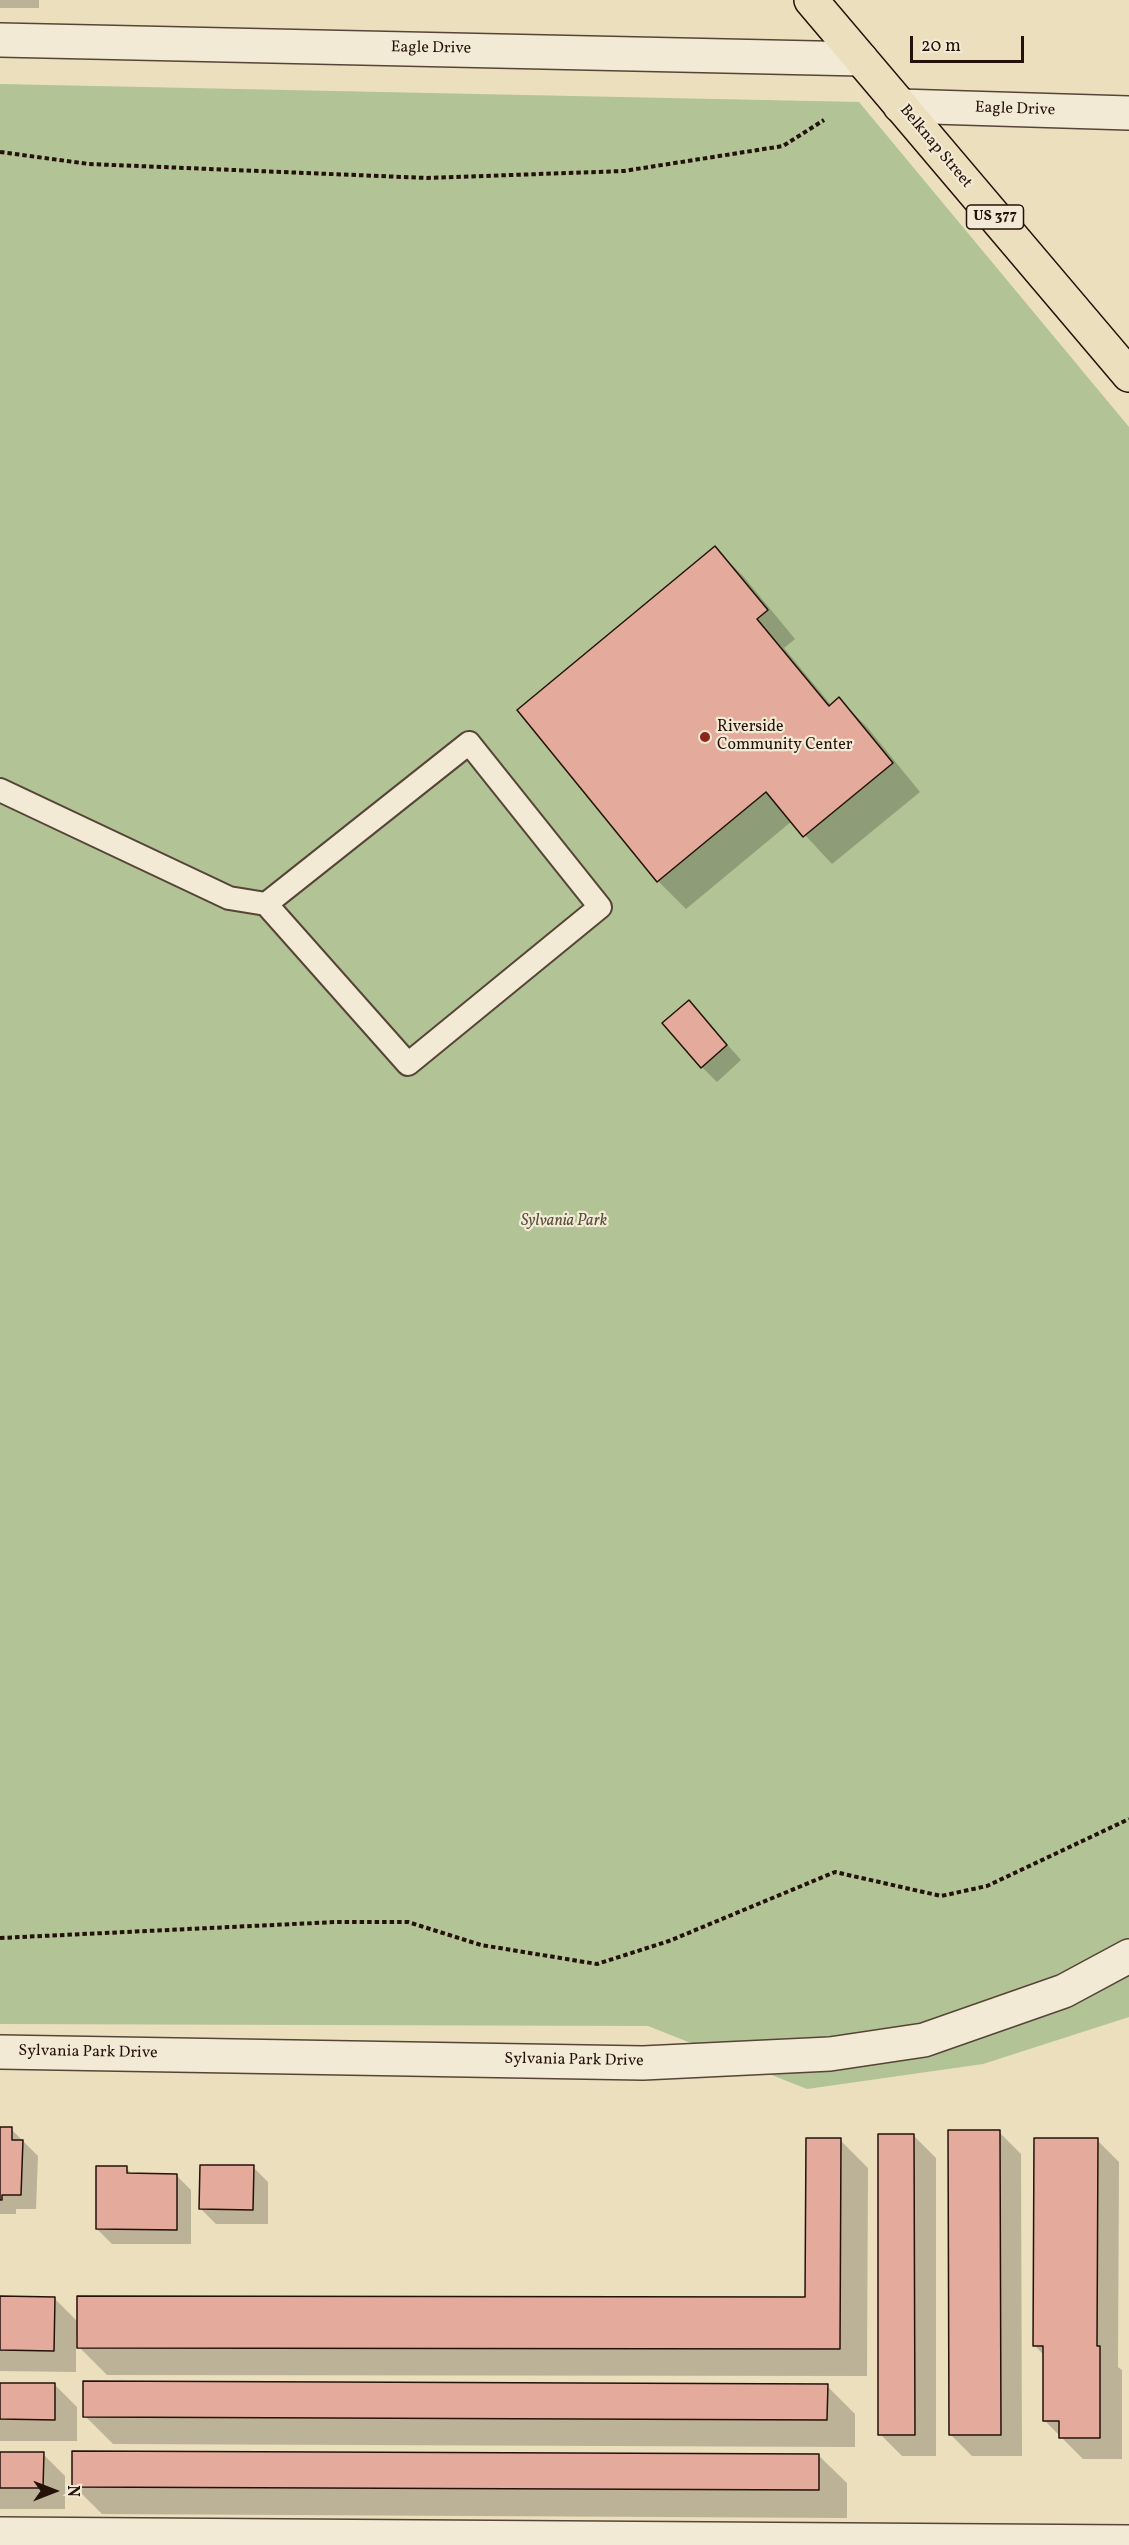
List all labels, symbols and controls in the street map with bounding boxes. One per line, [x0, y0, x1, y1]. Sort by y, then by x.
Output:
scale bar [913, 24, 1027, 62]
text: 20 m [921, 34, 961, 59]
street label: Eagle Drive [391, 39, 471, 59]
street label: Eagle Drive [974, 99, 1056, 121]
street label: Belknap Street [895, 101, 975, 193]
road number: US 377 [966, 205, 1024, 229]
place label: Riverside Community Center [717, 718, 852, 756]
marker: Riverside Community Center [698, 730, 712, 744]
park label: Sylvania Park [521, 1212, 607, 1232]
street label: Sylvania Park Drive [18, 2042, 158, 2064]
street label: Sylvania Park Drive [504, 2050, 644, 2072]
north arrow [24, 2461, 84, 2521]
text: N [61, 2485, 83, 2497]

